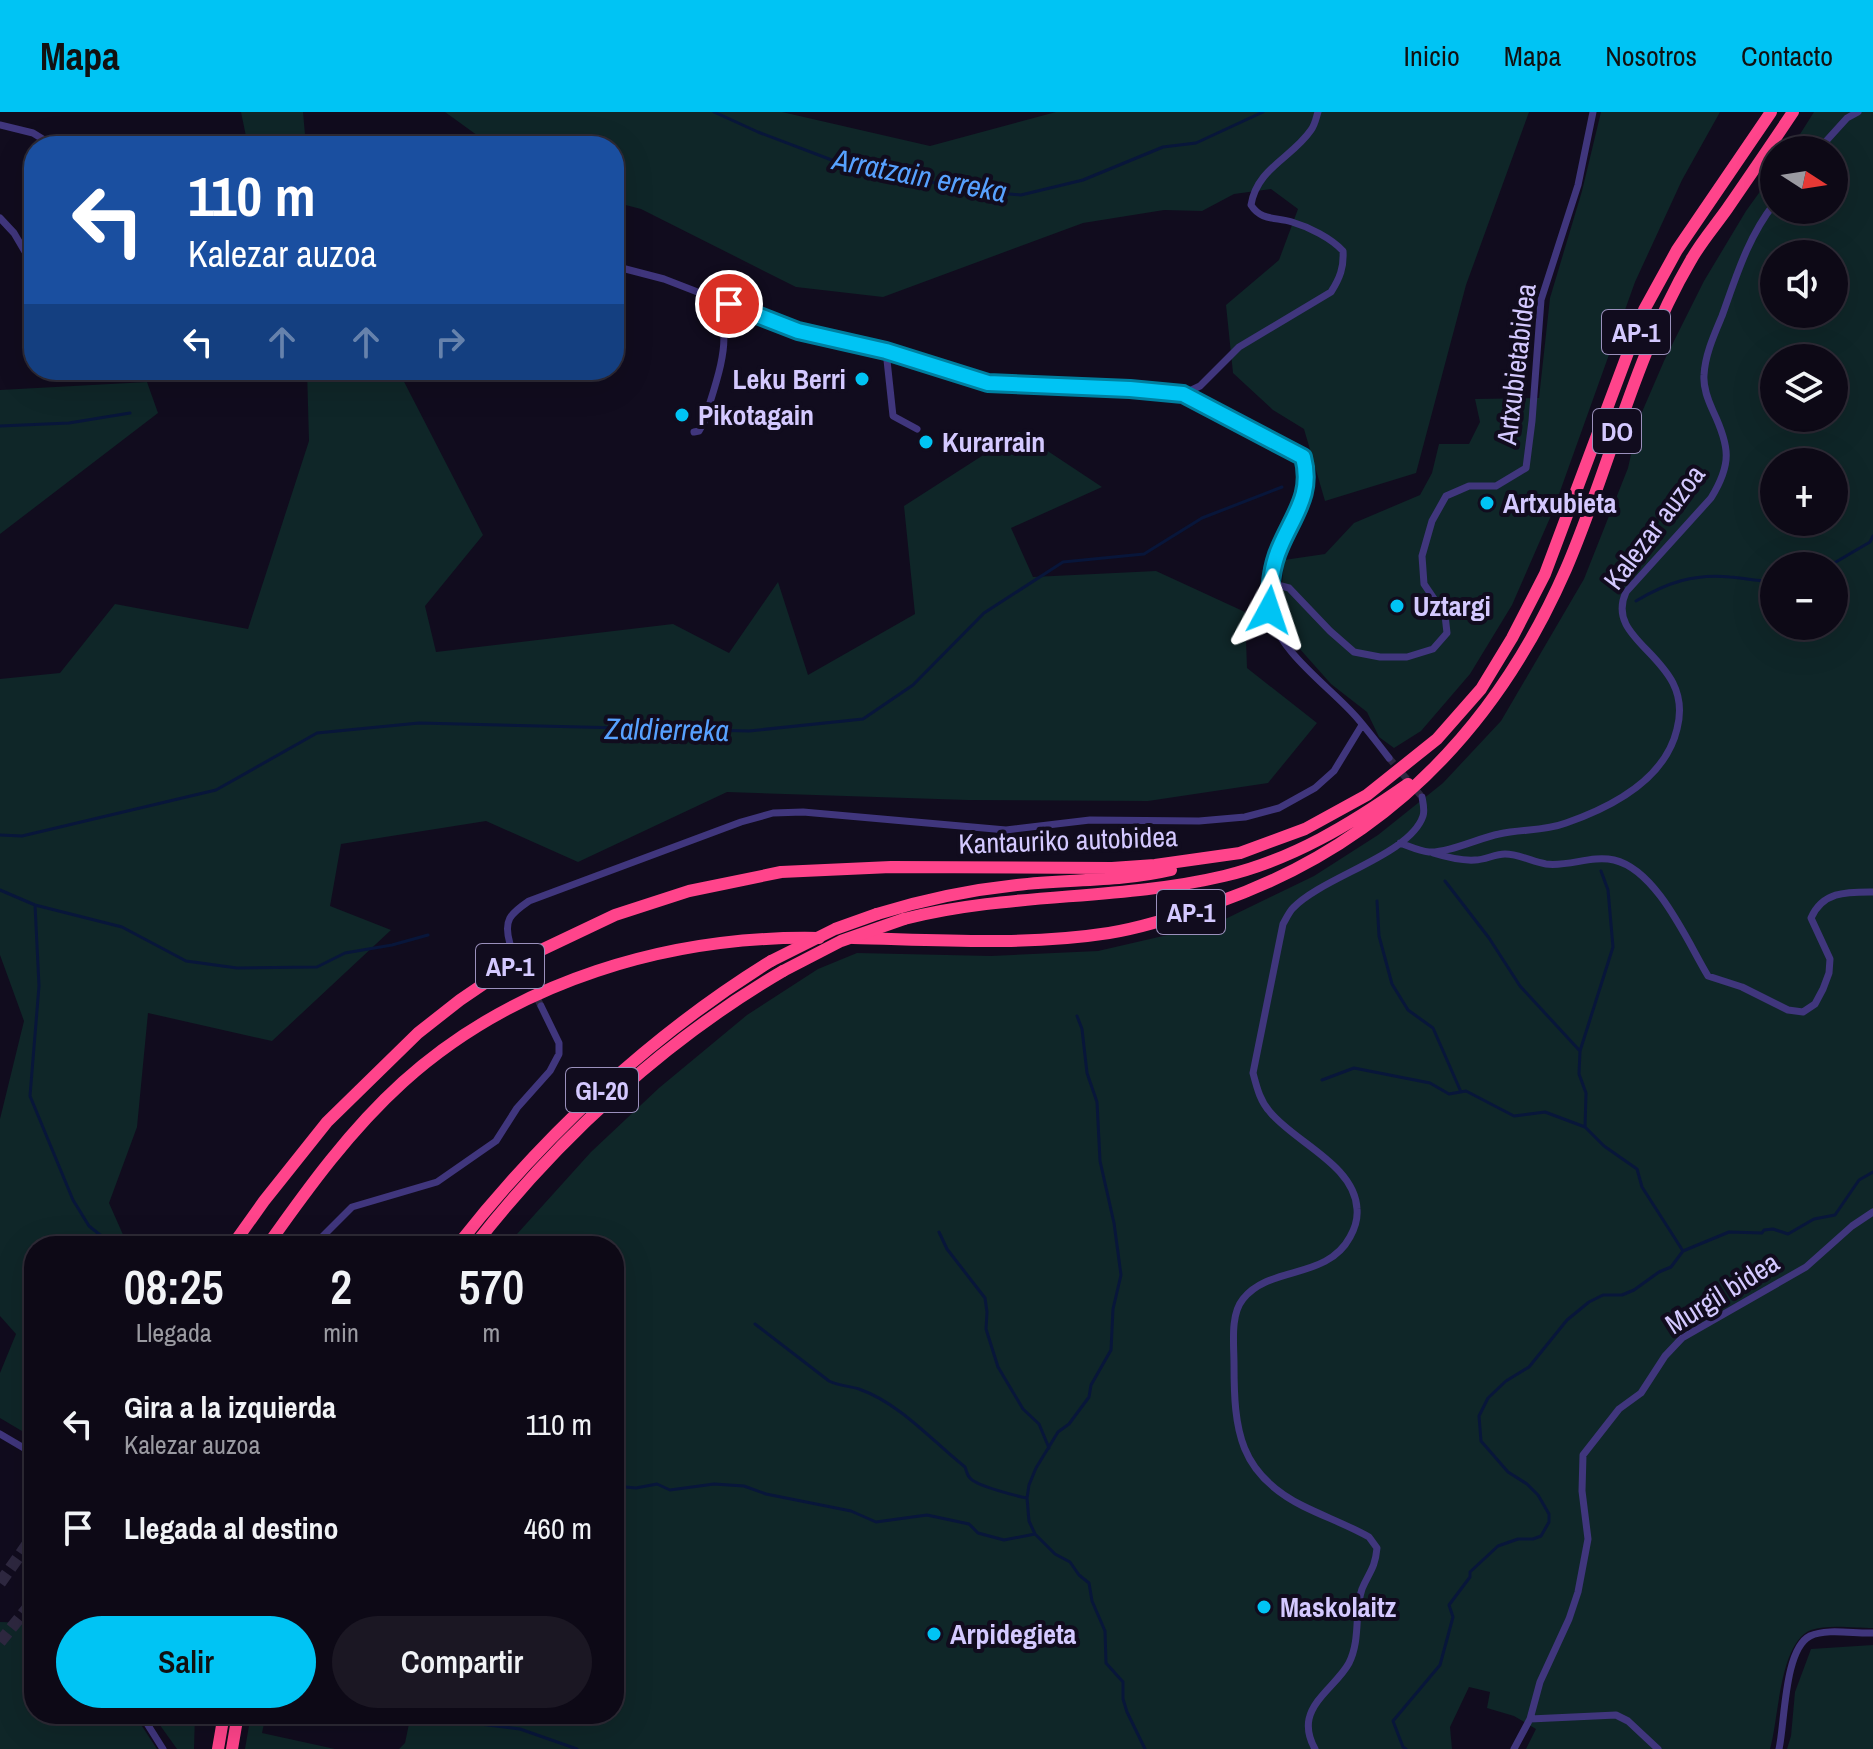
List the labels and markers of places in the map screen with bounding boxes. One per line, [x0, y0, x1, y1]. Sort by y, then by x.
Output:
pin [695, 270, 763, 338]
place label: Leku Berri [732, 360, 846, 398]
marker: Leku Berri [853, 370, 871, 388]
place label: Pikotagain [698, 396, 814, 434]
marker: Pikotagain [673, 406, 691, 424]
place label: Kurarrain [942, 423, 1045, 461]
marker: Kurarrain [917, 433, 935, 451]
place label: Artxubieta [1503, 484, 1617, 522]
marker: Artxubieta [1478, 494, 1496, 512]
place label: Uztargi [1413, 587, 1491, 625]
marker: Uztargi [1388, 597, 1406, 615]
place label: Maskolaitz [1280, 1588, 1396, 1626]
marker: Maskolaitz [1255, 1598, 1273, 1616]
place label: Arpidegieta [950, 1615, 1077, 1653]
marker: Arpidegieta [925, 1625, 943, 1643]

